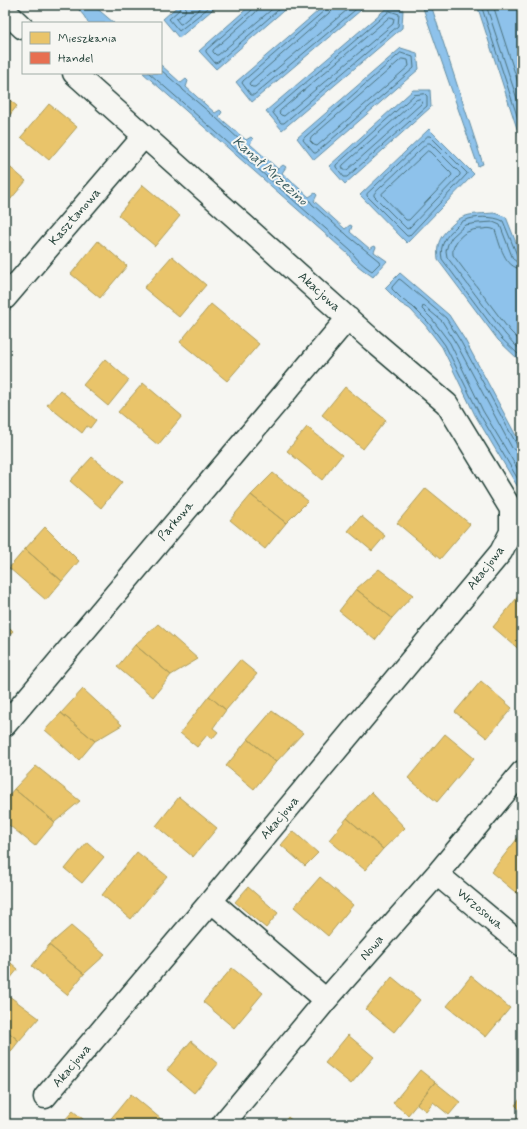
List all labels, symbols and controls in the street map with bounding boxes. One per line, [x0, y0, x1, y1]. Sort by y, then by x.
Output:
legend [22, 22, 162, 74]
text: Mieszkania [58, 31, 117, 47]
text: Handel [58, 51, 93, 67]
water label: Kanał Mrzezino [229, 133, 312, 210]
street label: Kasztanowa [45, 184, 105, 249]
street label: Akacjowa [294, 268, 344, 316]
street label: Parkowa [154, 497, 198, 545]
street label: Akacjowa [463, 542, 509, 594]
street label: Akacjowa [257, 792, 303, 843]
street label: Wrzosowa [453, 884, 507, 934]
street label: Nowa [356, 932, 388, 964]
street label: Akacjowa [49, 1040, 95, 1091]

